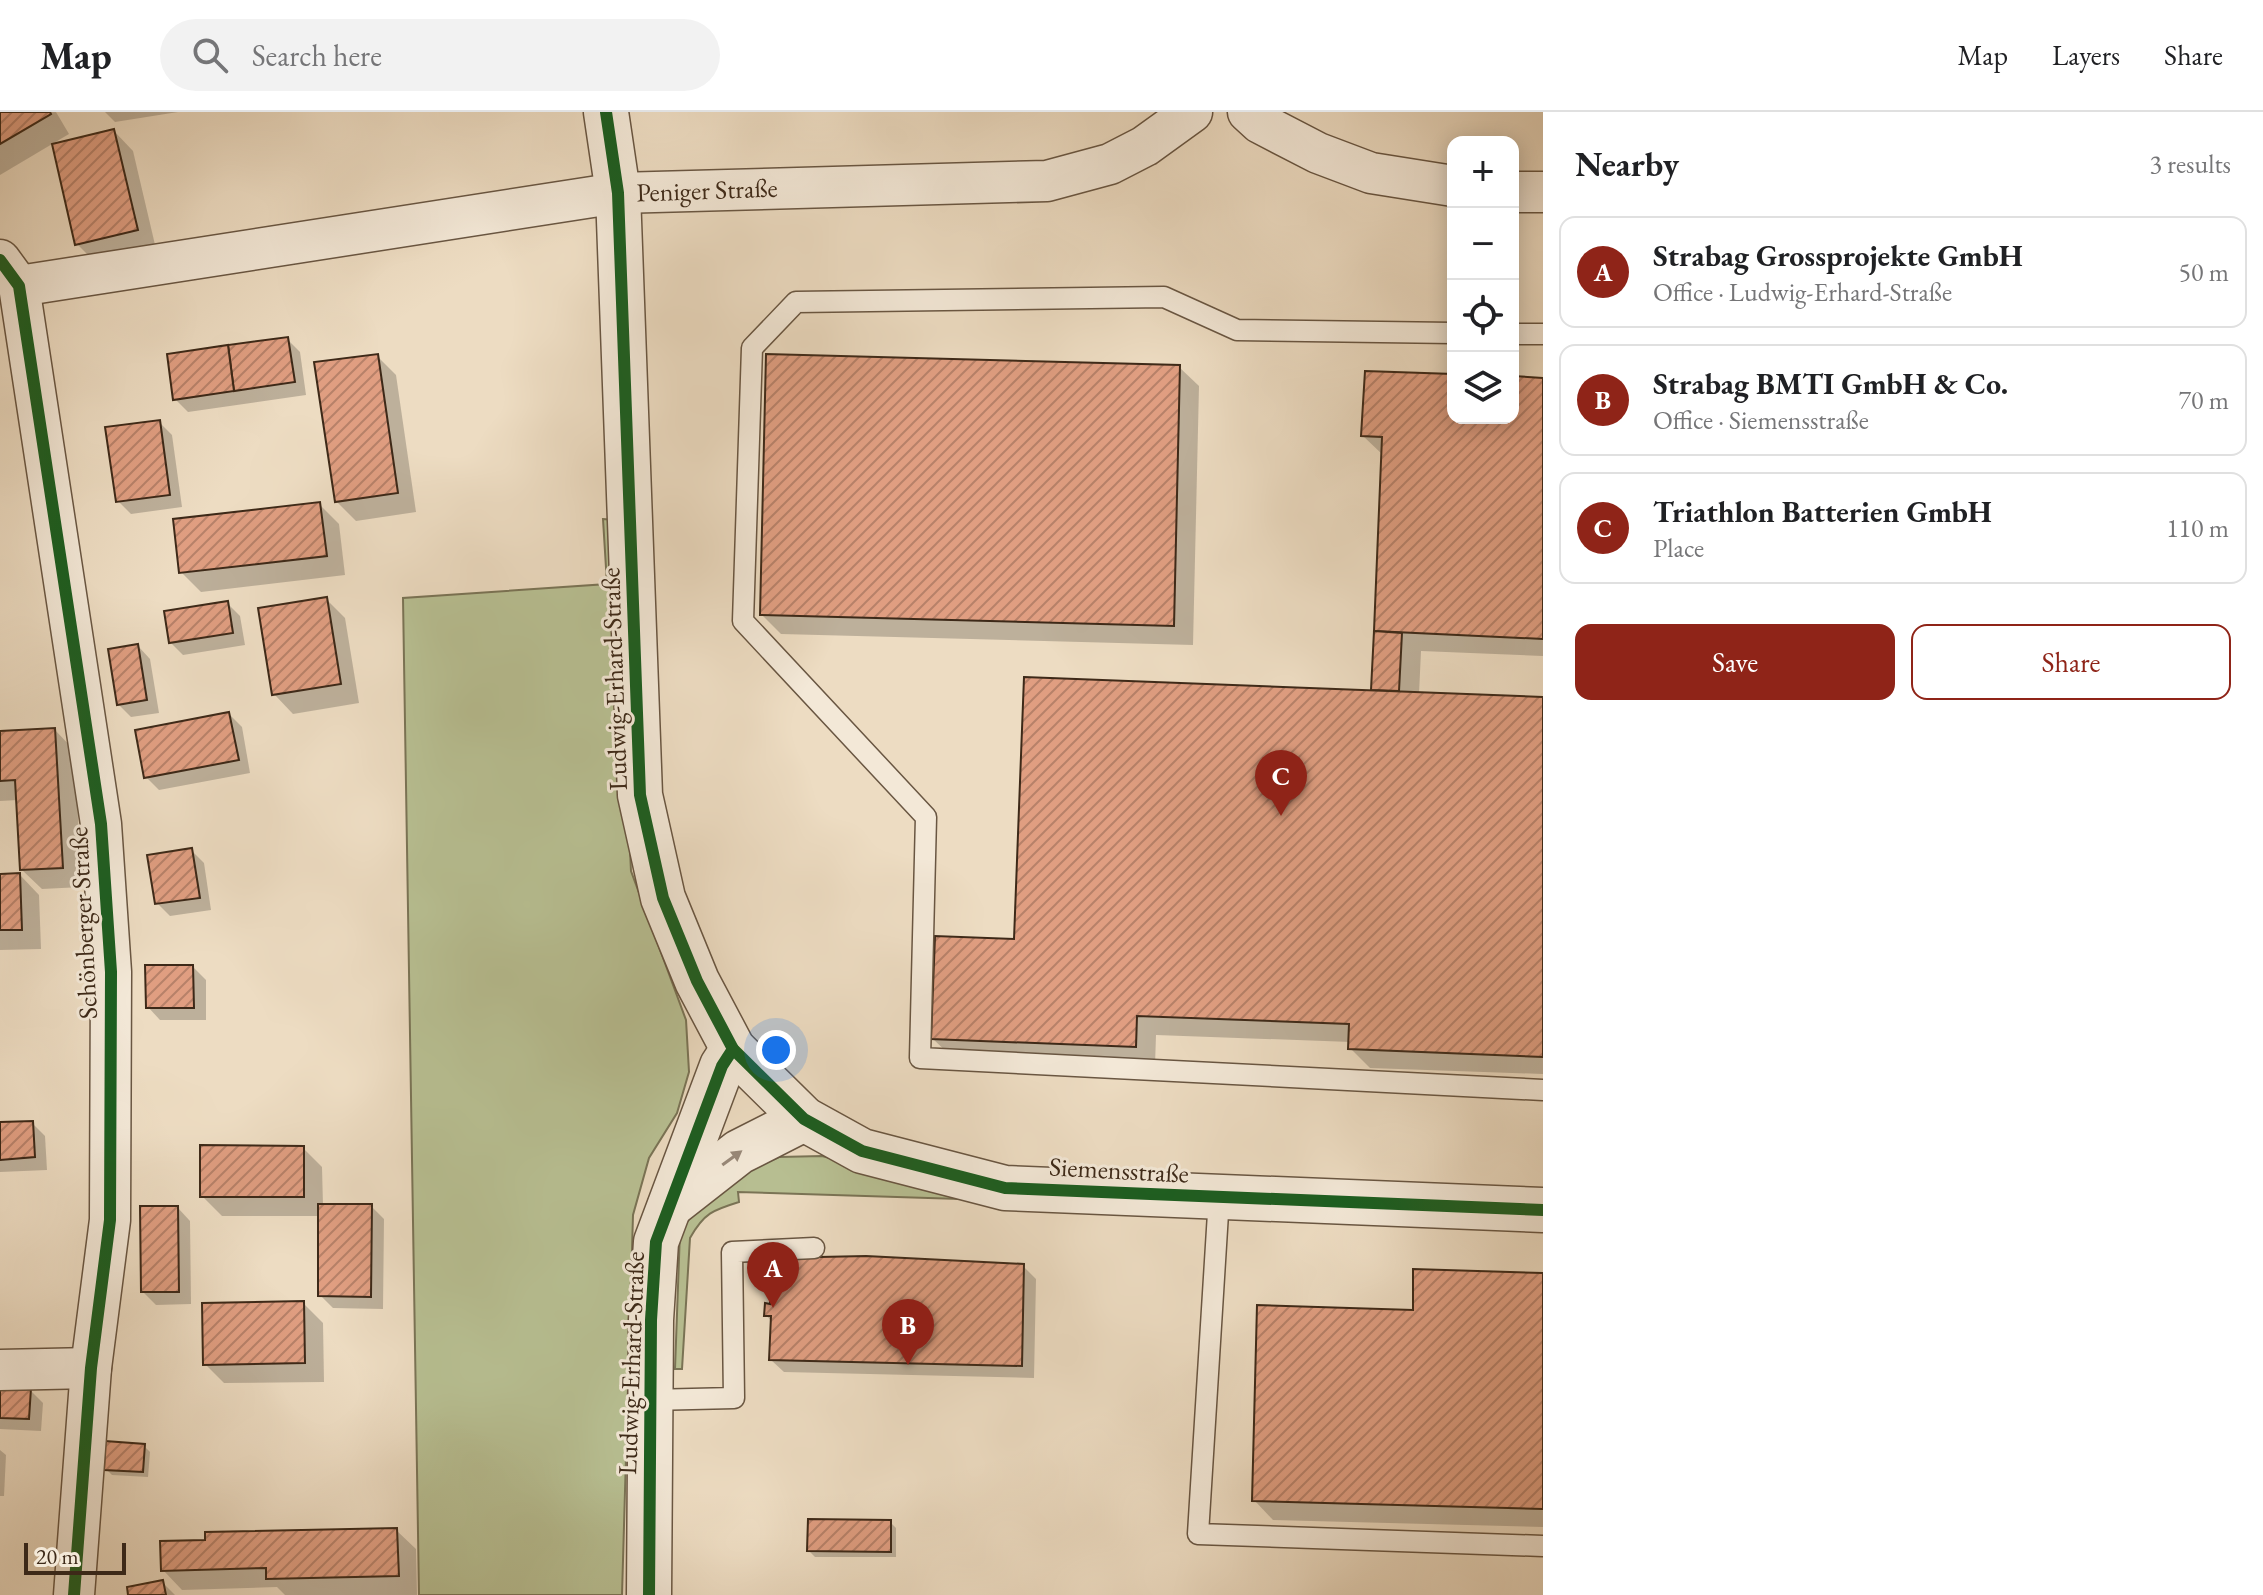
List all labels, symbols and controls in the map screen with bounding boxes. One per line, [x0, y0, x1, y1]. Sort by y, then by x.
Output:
search box [160, 19, 720, 91]
text: Map [40, 31, 112, 80]
icon: search [188, 33, 232, 77]
text: Search here [252, 36, 382, 75]
text: Map [1958, 37, 2008, 73]
text: Layers [2052, 37, 2120, 73]
text: Share [2164, 37, 2223, 73]
map controls [1447, 136, 1519, 424]
button: + [1447, 136, 1519, 208]
text: Nearby [1575, 142, 1679, 186]
text: 3 results [2150, 147, 2231, 181]
street label: Peniger Straße [636, 171, 778, 209]
button: − [1447, 208, 1519, 280]
text: Strabag Grossprojekte GmbH [1653, 236, 2023, 275]
text: A [1594, 255, 1612, 289]
text: 50 m [2179, 255, 2229, 289]
text: Office · Ludwig-Erhard-Straße [1653, 275, 1952, 309]
button: locate [1447, 280, 1519, 352]
button: layers [1447, 352, 1519, 424]
text: Strabag BMTI GmbH & Co. [1653, 364, 2008, 403]
text: B [1595, 383, 1611, 417]
text: 70 m [2179, 383, 2229, 417]
text: Office · Siemensstraße [1653, 403, 1869, 437]
text: Triathlon Batterien GmbH [1653, 492, 1992, 531]
text: C [1594, 511, 1612, 545]
text: 110 m [2166, 511, 2229, 545]
text: Place [1653, 531, 1704, 565]
street label: Ludwig-Erhard-Straße [593, 567, 635, 791]
button: Save [1575, 624, 1895, 700]
button: Share [1911, 624, 2231, 700]
pin: C [1255, 750, 1307, 816]
street label: Schönberger Straße [61, 826, 105, 1020]
your location [756, 1030, 796, 1070]
street label: Siemensstraße [1048, 1149, 1190, 1191]
one-way arrow [721, 1151, 742, 1166]
pin: A [747, 1242, 799, 1308]
street label: Ludwig-Erhard-Straße [610, 1251, 652, 1475]
pin: B [882, 1299, 934, 1365]
scale bar [24, 1539, 126, 1575]
text: 20 m [36, 1542, 79, 1571]

